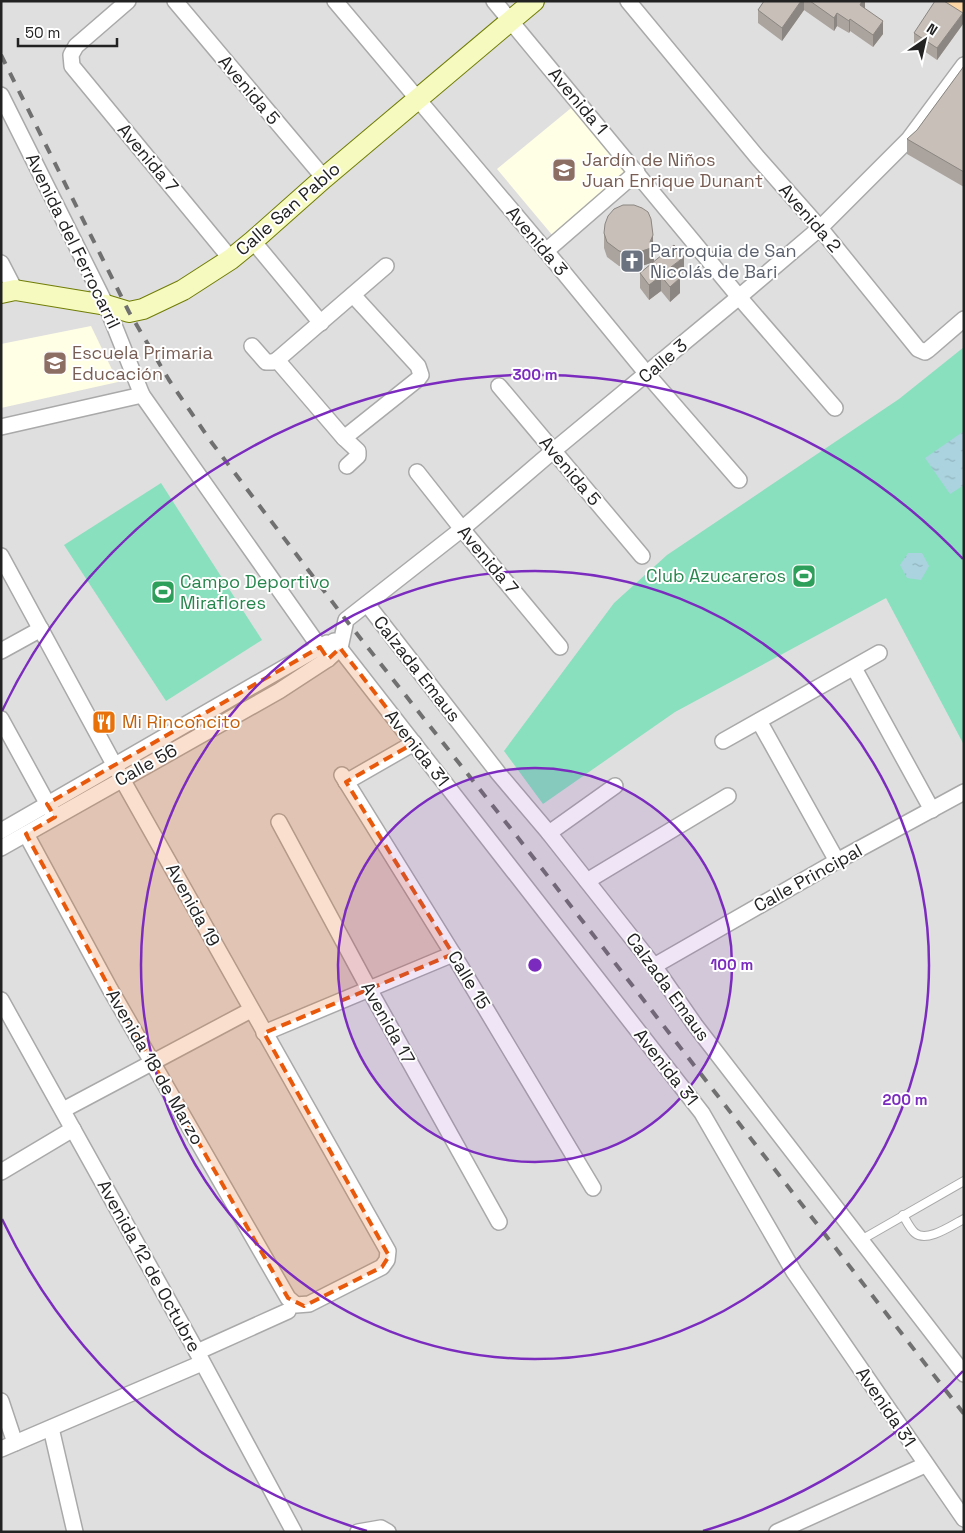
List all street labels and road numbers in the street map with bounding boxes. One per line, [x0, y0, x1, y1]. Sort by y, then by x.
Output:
street label: Avenida 5 [214, 50, 285, 129]
street label: Avenida 1 [544, 62, 613, 139]
street label: Avenida 7 [113, 118, 184, 197]
street label: Avenida del Ferrocarril [21, 149, 126, 332]
street label: Calle San Pablo [231, 157, 345, 260]
street label: Avenida 2 [774, 178, 847, 257]
street label: Avenida 3 [502, 201, 573, 280]
street label: Calle 3 [633, 334, 692, 388]
street label: Avenida 5 [535, 431, 606, 510]
street label: Avenida 7 [453, 520, 524, 599]
street label: Calzada Emaus [369, 611, 466, 726]
street label: Avenida 31 [380, 705, 455, 791]
street label: Calle 56 [111, 738, 181, 791]
street label: Calle Principal [749, 838, 866, 917]
street label: Avenida 19 [161, 859, 226, 950]
street label: Calzada Emaus [621, 928, 715, 1045]
street label: Calle 15 [443, 946, 496, 1013]
street label: Avenida 17 [356, 978, 420, 1068]
street label: Avenida 18 de Marzo [101, 985, 209, 1149]
street label: Avenida 31 [629, 1024, 704, 1110]
street label: Avenida 12 de Octubre [93, 1176, 206, 1356]
street label: Avenida 31 [851, 1362, 921, 1451]

